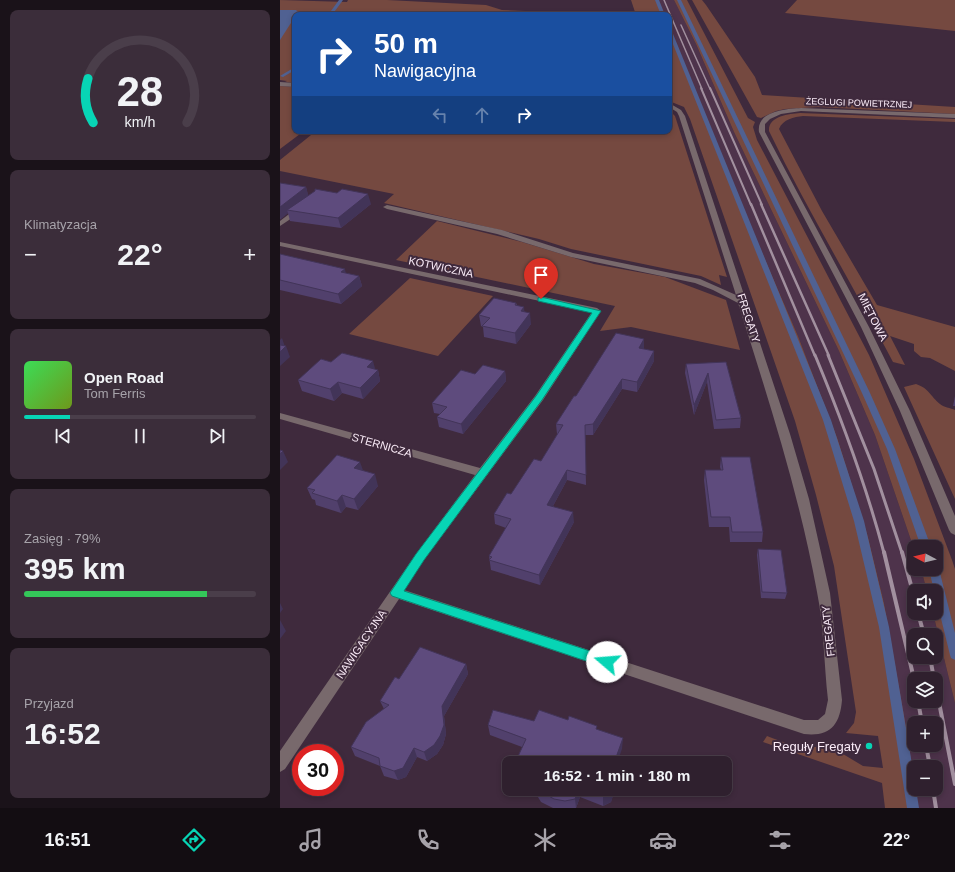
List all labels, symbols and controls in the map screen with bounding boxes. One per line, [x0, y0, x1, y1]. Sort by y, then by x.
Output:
icon: right [308, 28, 360, 80]
text: 50 m [374, 28, 438, 59]
text: Nawigacyjna [374, 61, 476, 81]
text: 28 [117, 68, 163, 115]
street label: ŻEGLUGI POWIETRZNEJ [806, 96, 912, 110]
icon: left [429, 104, 451, 126]
icon: ahead [471, 104, 493, 126]
icon: right [513, 104, 535, 126]
text: km/h [125, 113, 156, 129]
text: Klimatyzacja [24, 217, 97, 232]
text: 22° [117, 238, 163, 271]
text: − [24, 242, 37, 267]
text: + [243, 242, 256, 267]
street label: KOTWICZNA [407, 254, 475, 280]
pin [524, 258, 558, 299]
icon: arrive [530, 264, 552, 286]
street label: MIĘTOWA [856, 291, 890, 343]
street label: FREGATY [735, 292, 763, 345]
text: Open Road [84, 369, 164, 386]
text: Tom Ferris [84, 386, 145, 401]
icon: previous [52, 425, 74, 447]
icon: pause [129, 425, 151, 447]
icon: next [206, 425, 228, 447]
street label: STERNICZA [350, 431, 414, 460]
text: Zasięg · 79% [24, 531, 101, 546]
north arrow [907, 540, 943, 576]
map controls [907, 540, 943, 796]
text: 395 km [24, 552, 126, 585]
button: sound [907, 584, 943, 620]
street label: FREGATY [819, 604, 837, 657]
street label: NAWIGACYJNA [334, 607, 389, 681]
button: search [907, 628, 943, 664]
position arrow [586, 641, 628, 683]
button: layers [907, 672, 943, 708]
text: Przyjazd [24, 696, 74, 711]
button: + [907, 716, 943, 752]
text: 16:52 [24, 717, 101, 750]
place label: Reguły Fregaty [773, 739, 861, 754]
marker: Reguły Fregaty [864, 741, 874, 751]
speed limit sign: 30 [292, 744, 344, 796]
button: − [907, 760, 943, 796]
text: 16:52 · 1 min · 180 m [544, 767, 690, 784]
icon: directions [180, 826, 208, 854]
icon: music [297, 826, 325, 854]
icon: phone [414, 826, 442, 854]
icon: climate [531, 826, 559, 854]
icon: car [649, 826, 677, 854]
icon: filters [766, 826, 794, 854]
text: 16:51 [45, 830, 91, 850]
text: 22° [883, 830, 910, 850]

